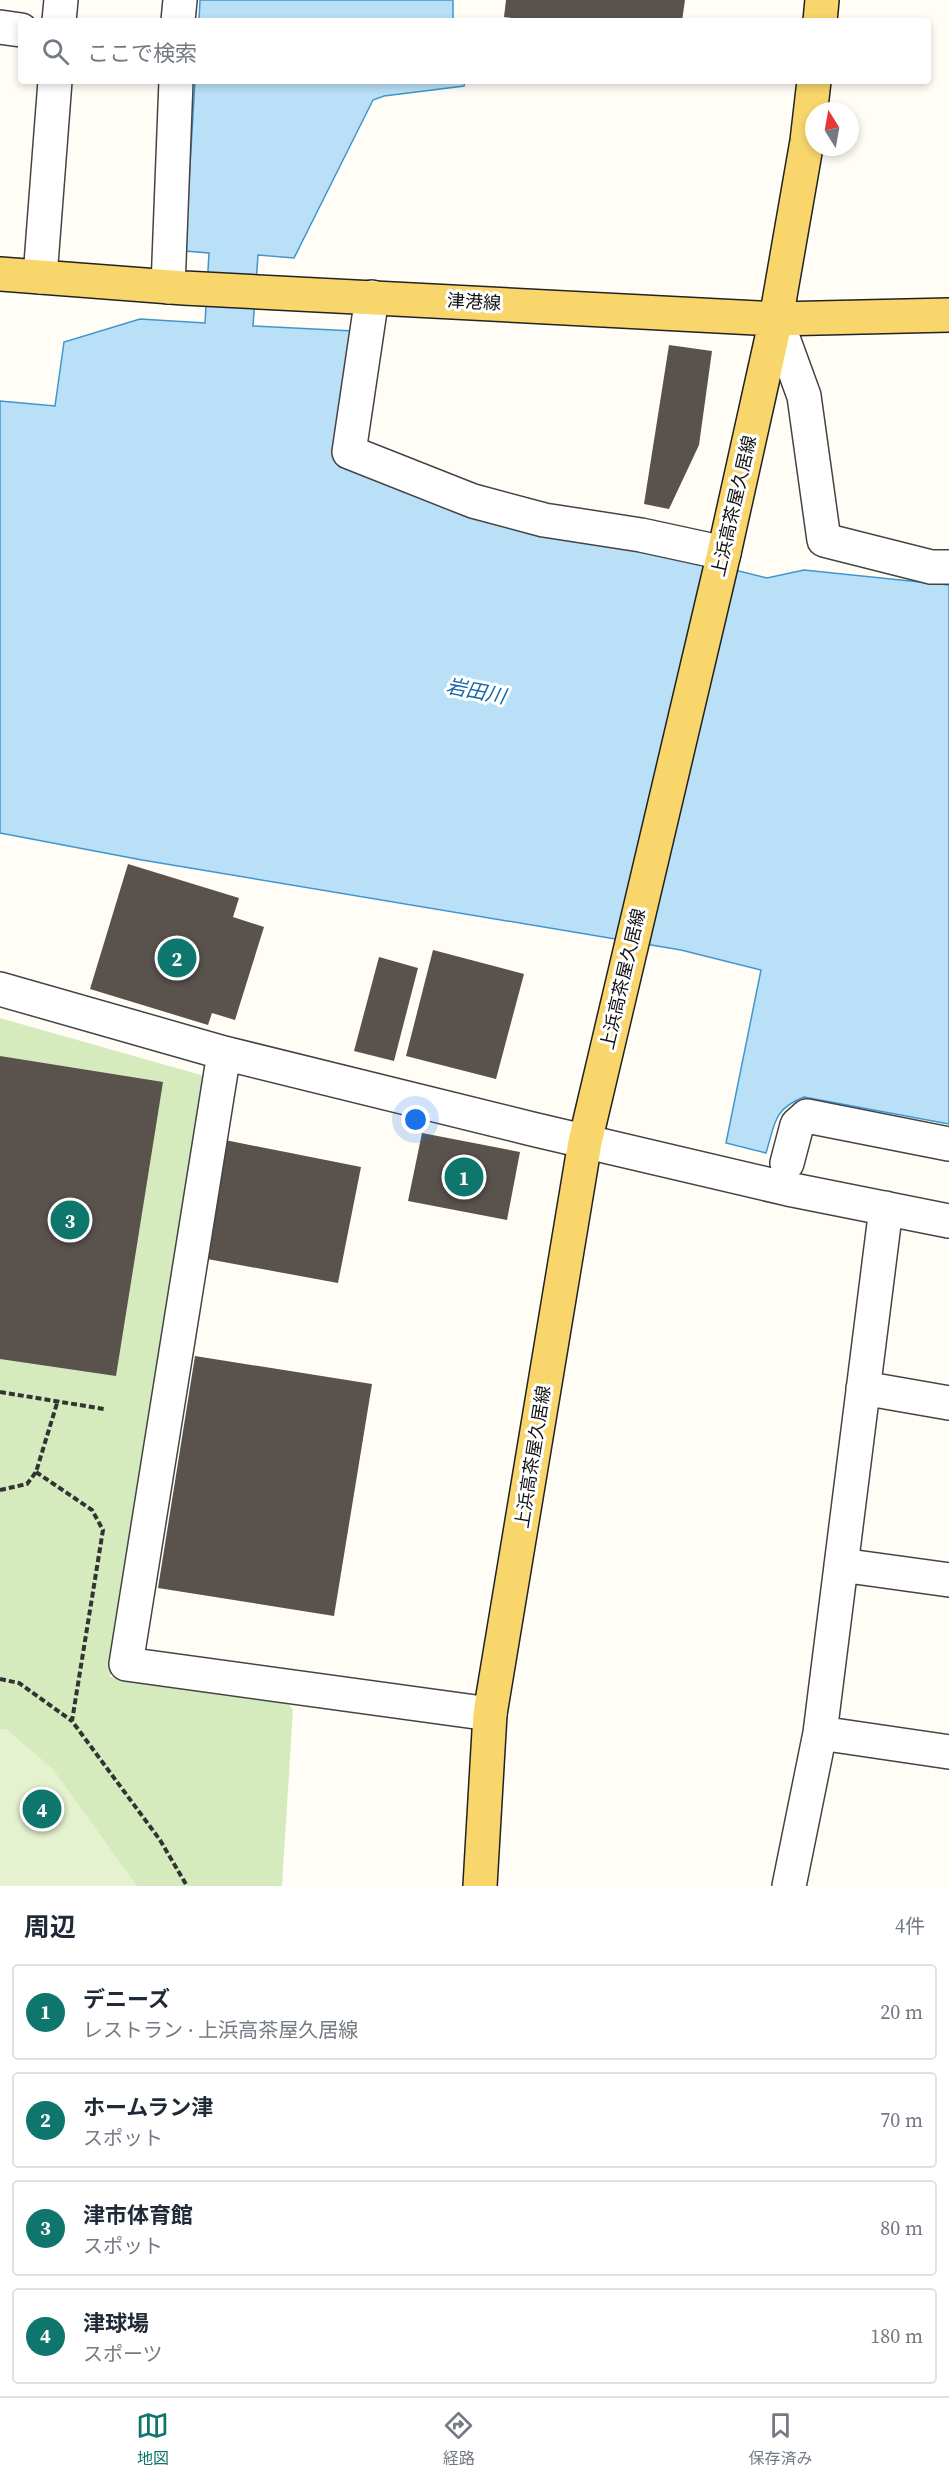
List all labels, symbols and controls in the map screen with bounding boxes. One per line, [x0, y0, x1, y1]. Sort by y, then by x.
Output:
search box [18, 18, 931, 84]
icon: search [39, 35, 72, 68]
text: ここで検索 [87, 38, 197, 68]
north arrow [805, 102, 859, 156]
street label: 津港線 [446, 288, 502, 315]
street label: 上浜高茶屋久居線 [705, 433, 762, 579]
water label: 岩田川 [444, 672, 510, 711]
street label: 上浜高茶屋久居線 [594, 906, 651, 1052]
pin: 2 [158, 936, 196, 980]
your location [401, 1105, 430, 1134]
pin: 1 [444, 1154, 484, 1200]
pin: 3 [50, 1198, 90, 1242]
street label: 上浜高茶屋久居線 [509, 1384, 556, 1530]
pin: 4 [22, 1786, 62, 1832]
text: 周辺 [24, 1909, 76, 1945]
text: 4件 [895, 1912, 925, 1940]
text: デニーズ [83, 1984, 170, 2014]
text: 1 [40, 1998, 51, 2026]
text: 20 m [880, 1998, 923, 2026]
text: レストラン · 上浜高茶屋久居線 [83, 2016, 358, 2044]
text: ホームラン津 [83, 2092, 213, 2122]
text: 2 [40, 2106, 51, 2134]
text: 70 m [880, 2106, 923, 2134]
text: スポット [83, 2124, 163, 2152]
text: 津市体育館 [83, 2200, 193, 2230]
text: 3 [40, 2214, 51, 2242]
text: 80 m [880, 2214, 923, 2242]
text: スポット [83, 2232, 163, 2260]
text: 津球場 [83, 2308, 149, 2338]
text: 4 [40, 2322, 51, 2350]
text: 180 m [870, 2322, 923, 2350]
text: スポーツ [83, 2340, 163, 2368]
tab: 地図 [136, 2409, 169, 2469]
tab: 経路 [442, 2409, 475, 2469]
tab: 保存済み [748, 2409, 812, 2469]

